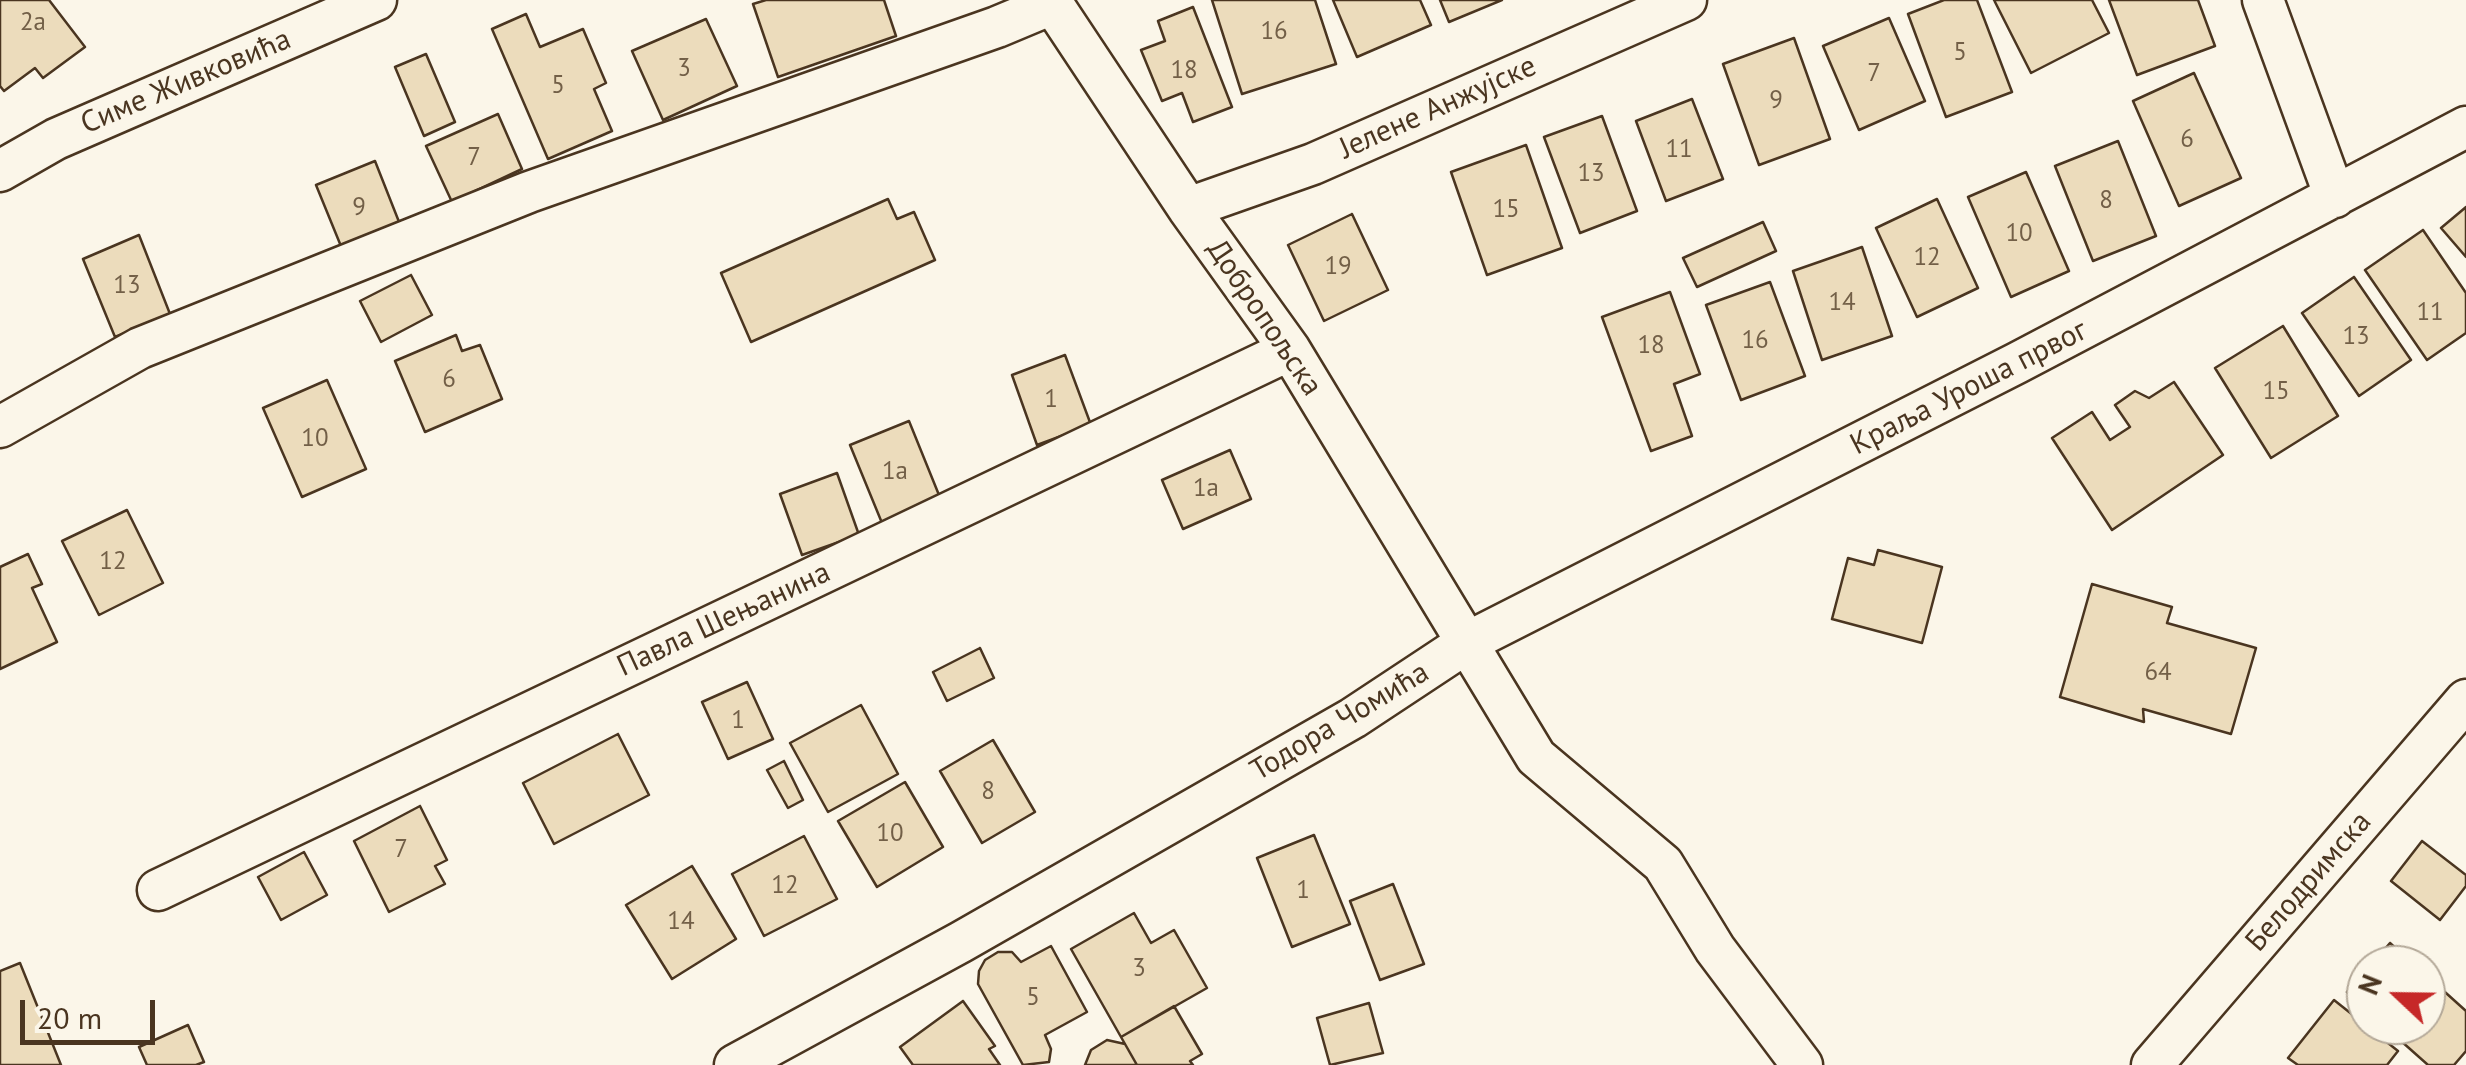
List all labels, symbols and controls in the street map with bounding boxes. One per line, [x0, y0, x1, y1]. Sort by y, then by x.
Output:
house number: 2a [20, 8, 46, 38]
house number: 16 [1260, 17, 1288, 47]
street label: Симе Живковића [76, 22, 296, 142]
house number: 5 [1953, 38, 1967, 68]
street label: Јелене Анжујске [1334, 49, 1542, 167]
house number: 3 [677, 54, 691, 84]
house number: 18 [1170, 56, 1198, 86]
house number: 7 [1867, 59, 1881, 89]
house number: 5 [551, 71, 565, 101]
house number: 9 [1769, 86, 1783, 116]
house number: 6 [2180, 125, 2194, 155]
house number: 11 [1665, 135, 1693, 165]
house number: 7 [467, 143, 481, 173]
house number: 13 [1577, 159, 1605, 189]
house number: 8 [2099, 186, 2113, 216]
house number: 9 [352, 193, 366, 223]
house number: 15 [1492, 195, 1520, 225]
house number: 10 [2005, 219, 2033, 249]
street label: Добропољска [1199, 233, 1329, 403]
house number: 12 [1913, 243, 1941, 273]
house number: 19 [1324, 252, 1352, 282]
house number: 13 [113, 271, 141, 301]
house number: 14 [1828, 288, 1856, 318]
house number: 11 [2416, 298, 2444, 328]
street label: Краља Уроша првог [1845, 313, 2093, 463]
house number: 13 [2342, 322, 2370, 352]
house number: 16 [1741, 326, 1769, 356]
house number: 18 [1637, 331, 1665, 361]
house number: 6 [442, 365, 456, 395]
house number: 15 [2262, 377, 2290, 407]
house number: 1 [1044, 385, 1058, 415]
house number: 10 [301, 424, 329, 454]
house number: 1a [882, 457, 908, 487]
house number: 1a [1193, 474, 1219, 504]
house number: 12 [99, 547, 127, 577]
street label: Павла Шењанина [612, 555, 836, 685]
street label: Тодора Чомића [1244, 655, 1436, 789]
house number: 64 [2144, 658, 2172, 688]
house number: 1 [731, 706, 745, 736]
house number: 8 [981, 777, 995, 807]
street label: Белодримска [2239, 805, 2379, 959]
house number: 10 [876, 819, 904, 849]
house number: 7 [394, 835, 408, 865]
house number: 12 [771, 871, 799, 901]
house number: 1 [1296, 876, 1310, 906]
house number: 14 [667, 907, 695, 937]
north arrow [2346, 945, 2446, 1045]
house number: 3 [1132, 954, 1146, 984]
text: N [2349, 969, 2390, 1000]
scale bar [25, 980, 160, 1042]
house number: 5 [1026, 983, 1040, 1013]
text: 20 m [37, 998, 102, 1037]

